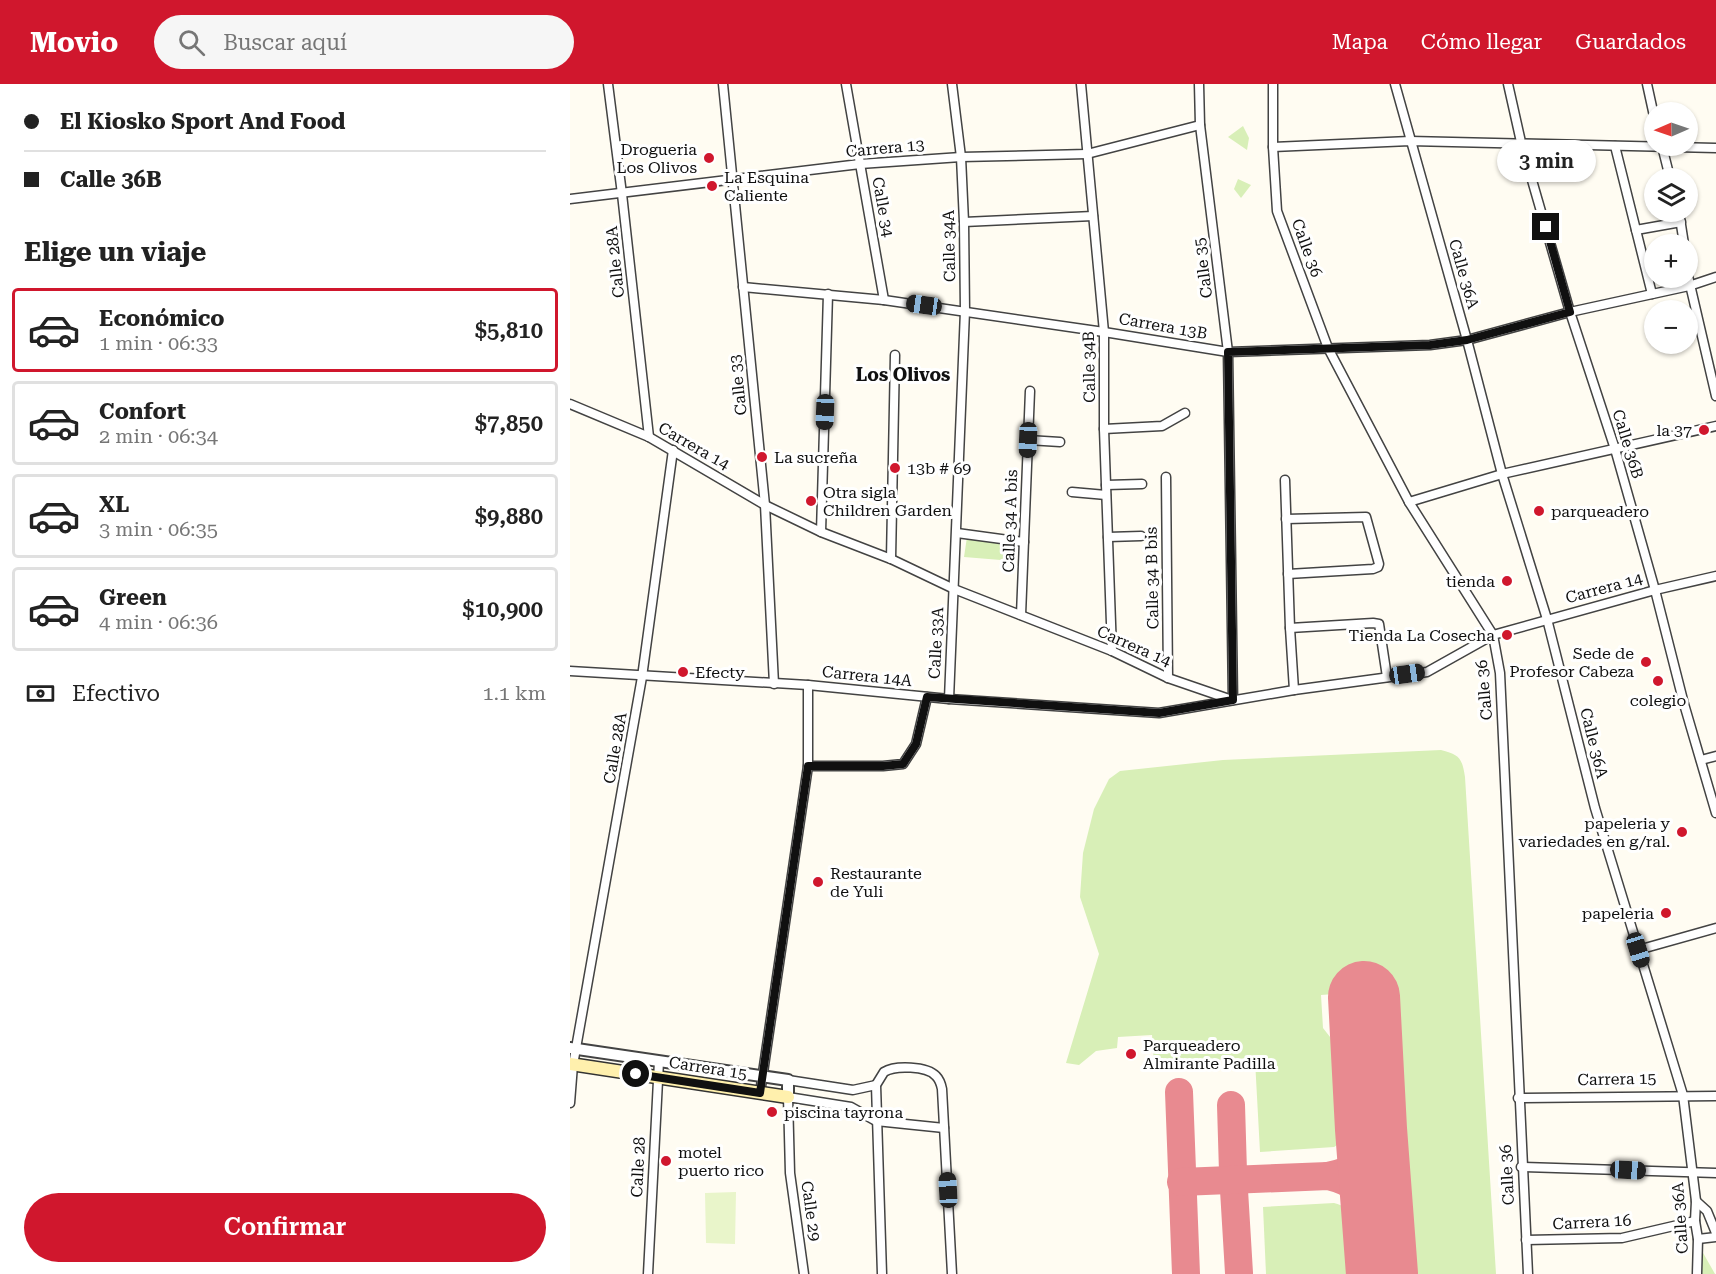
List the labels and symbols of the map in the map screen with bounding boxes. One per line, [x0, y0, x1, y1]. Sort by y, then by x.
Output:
north arrow [1644, 102, 1698, 156]
street label: Carrera 13 [845, 135, 925, 161]
place label: Drogueria Los Olivos [616, 140, 697, 177]
callout: 3 min [1496, 140, 1596, 182]
marker: Drogueria Los Olivos [702, 151, 716, 165]
place label: La Esquina Caliente [724, 168, 809, 205]
street label: Calle 34 [868, 175, 898, 239]
marker: La Esquina Caliente [705, 179, 719, 193]
street label: Calle 34A [939, 209, 959, 282]
route end [1532, 213, 1559, 240]
street label: Calle 36 [1288, 216, 1326, 280]
street label: Calle 28A [602, 224, 628, 299]
street label: Calle 35 [1190, 237, 1216, 299]
street label: Calle 36A [1445, 237, 1483, 312]
car [905, 294, 943, 316]
street label: Carrera 13B [1117, 309, 1209, 343]
street label: Calle 34B [1079, 331, 1099, 403]
street label: Calle 33 [725, 354, 751, 416]
district label: Los Olivos [856, 364, 950, 385]
car [815, 394, 835, 430]
street label: Calle 36B [1608, 407, 1648, 481]
street label: Carrera 14 [655, 418, 733, 474]
place label: la 37 [1656, 421, 1692, 440]
car [1018, 422, 1038, 458]
marker: la 37 [1697, 423, 1711, 437]
place label: La sucreña [774, 448, 858, 467]
marker: La sucreña [755, 450, 769, 464]
place label: 13b # 69 [907, 459, 971, 478]
marker: 13b # 69 [888, 461, 902, 475]
street label: Calle 34 A bis [999, 469, 1021, 573]
place label: Otra sigla Children Garden [823, 483, 952, 520]
marker: Otra sigla Children Garden [804, 494, 818, 508]
place label: parqueadero [1551, 502, 1649, 521]
marker: parqueadero [1532, 504, 1546, 518]
street label: Calle 34 B bis [1142, 526, 1162, 630]
street label: Carrera 14 [1563, 569, 1645, 607]
place label: tienda [1446, 572, 1495, 591]
marker: tienda [1500, 574, 1514, 588]
street label: Calle 33A [925, 606, 947, 679]
street label: Carrera 14 [1094, 621, 1174, 671]
place label: Tienda La Cosecha [1349, 626, 1495, 645]
marker: Tienda La Cosecha [1500, 628, 1514, 642]
place label: Sede de Profesor Cabeza [1509, 644, 1634, 681]
marker: Sede de Profesor Cabeza [1639, 655, 1653, 669]
street label: Calle 36 [1472, 659, 1496, 721]
street label: Carrera 14A [821, 662, 914, 690]
place label: Efecty [695, 663, 745, 682]
car [1388, 663, 1426, 685]
marker: Efecty [676, 665, 690, 679]
marker: colegio [1651, 674, 1665, 688]
place label: colegio [1630, 691, 1686, 710]
street label: Calle 36A [1576, 706, 1612, 781]
street label: Calle 28A [599, 710, 631, 785]
place label: papeleria y variedades en g/ral. [1519, 814, 1671, 851]
marker: papeleria y variedades en g/ral. [1675, 825, 1689, 839]
place label: Restaurante de Yuli [830, 864, 922, 901]
marker: Restaurante de Yuli [811, 875, 825, 889]
place label: papeleria [1582, 904, 1654, 923]
marker: papeleria [1659, 906, 1673, 920]
car [1624, 930, 1652, 970]
place label: Parqueadero Almirante Padilla [1143, 1036, 1276, 1073]
marker: Parqueadero Almirante Padilla [1124, 1047, 1138, 1061]
street label: Carrera 15 [668, 1052, 749, 1084]
route start [622, 1060, 649, 1087]
street label: Carrera 15 [1577, 1069, 1657, 1089]
place label: piscina tayrona [784, 1103, 903, 1122]
marker: piscina tayrona [765, 1105, 779, 1119]
street label: Calle 28 [627, 1136, 649, 1198]
place label: motel puerto rico [678, 1143, 764, 1180]
street label: Calle 36 [1496, 1144, 1518, 1206]
marker: motel puerto rico [659, 1154, 673, 1168]
car [1610, 1160, 1646, 1180]
car [938, 1172, 958, 1208]
street label: Calle 29 [797, 1180, 825, 1242]
street label: Calle 36A [1668, 1181, 1692, 1255]
street label: Carrera 16 [1552, 1210, 1632, 1234]

